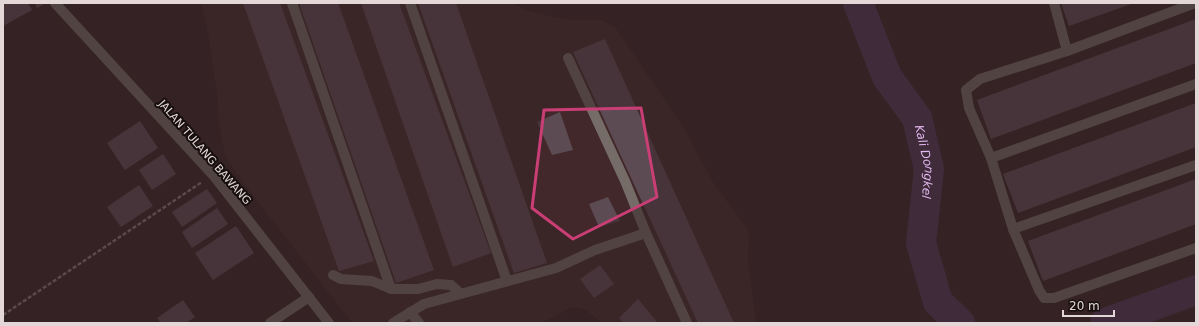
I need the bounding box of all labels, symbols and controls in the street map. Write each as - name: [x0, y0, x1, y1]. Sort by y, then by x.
- street label: JALAN TULANG BAWANG: [155, 97, 254, 207]
- water label: Kali Dongkel: [912, 123, 936, 200]
- scale bar: [1063, 292, 1114, 318]
- text: 20 m: [1069, 299, 1100, 313]

